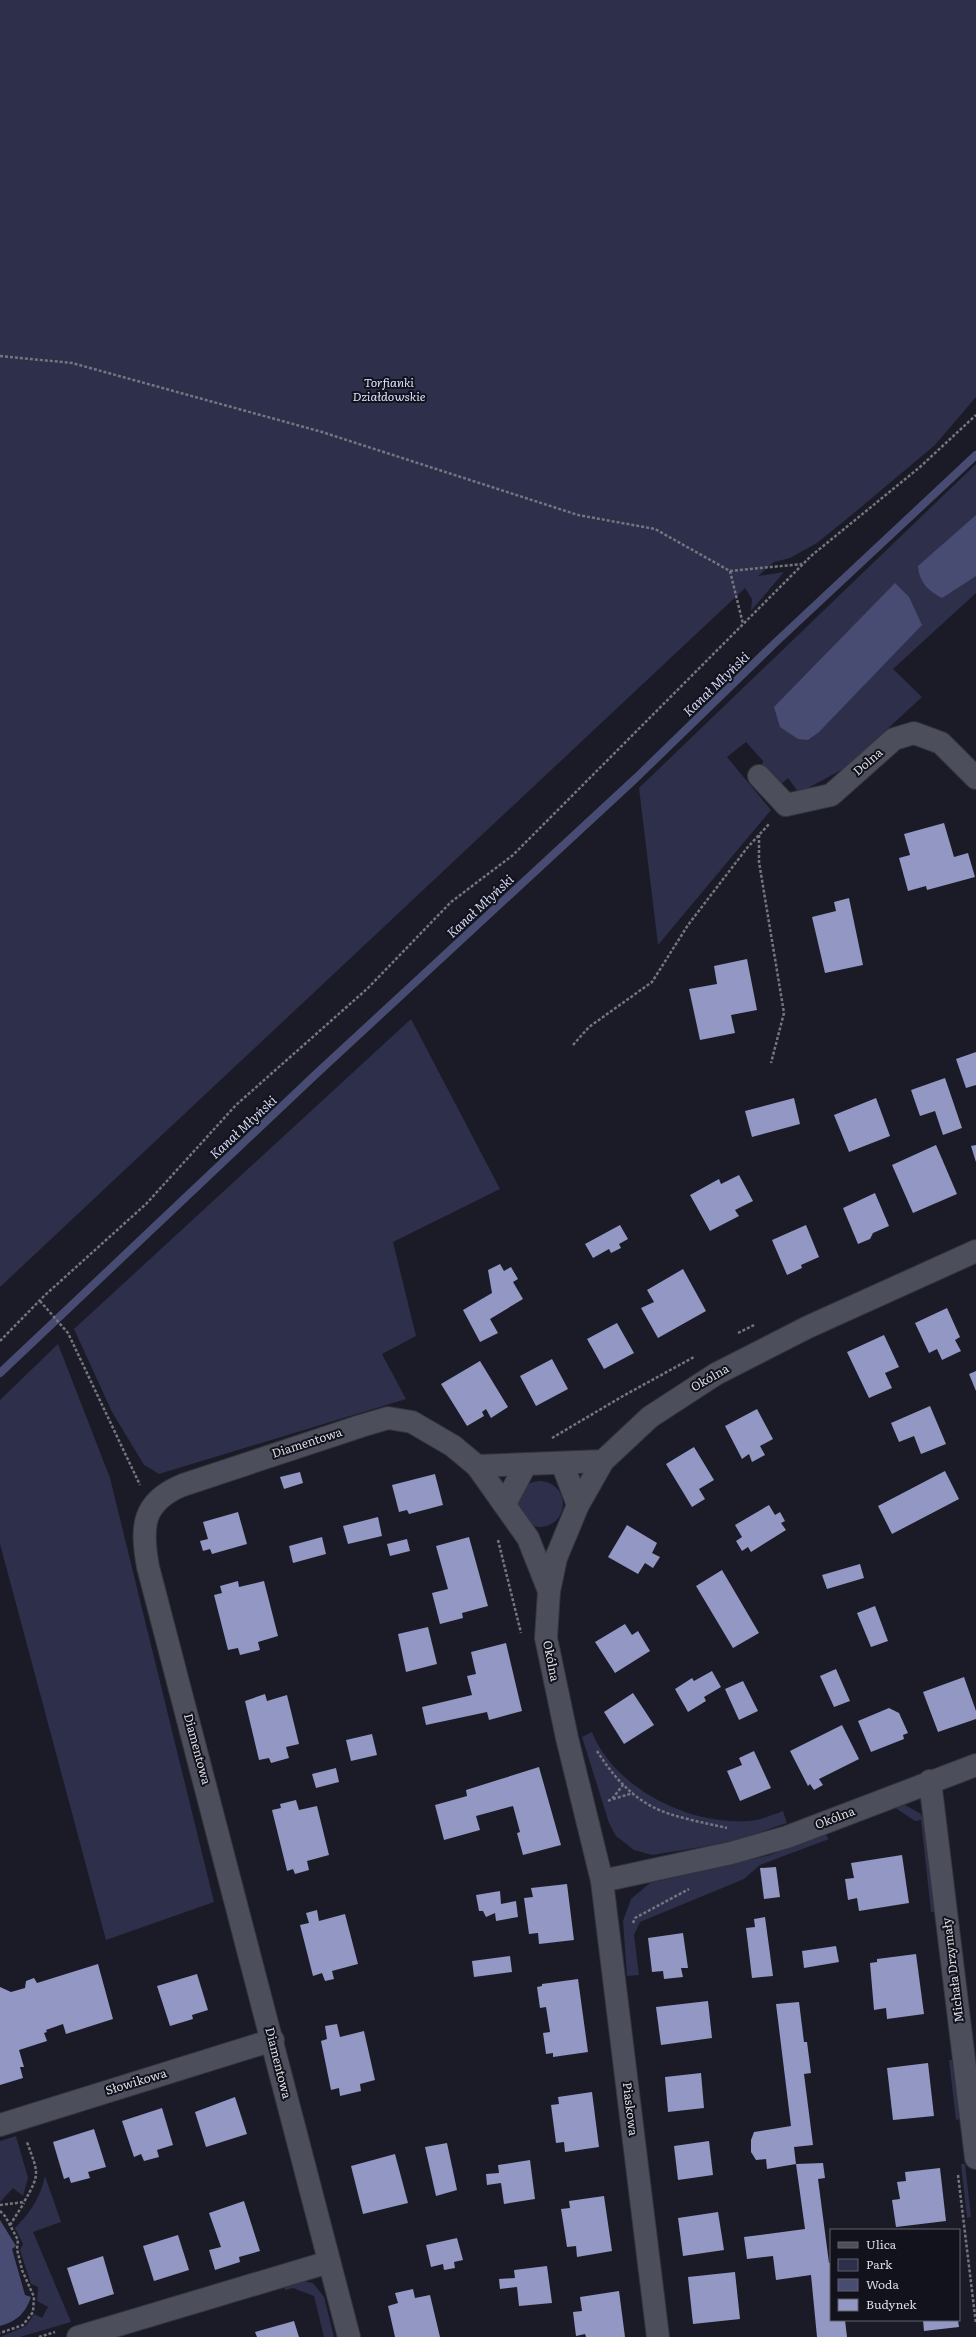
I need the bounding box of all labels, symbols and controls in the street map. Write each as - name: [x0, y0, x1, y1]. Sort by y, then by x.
- park label: Torfianki Działdowskie: [353, 373, 426, 405]
- water label: Kanał Młyński: [678, 647, 753, 720]
- street label: Dolna: [848, 743, 887, 779]
- water label: Kanał Młyński: [442, 869, 517, 942]
- water label: Kanał Młyński: [205, 1090, 280, 1163]
- street label: Okólna: [687, 1359, 732, 1395]
- street label: Diamentowa: [269, 1422, 345, 1462]
- street label: Okólna: [539, 1639, 565, 1683]
- street label: Diamentowa: [180, 1711, 216, 1787]
- street label: Okólna: [812, 1801, 858, 1833]
- street label: Michała Drzymały: [937, 1916, 967, 2024]
- street label: Diamentowa: [261, 2025, 297, 2101]
- street label: Słowikowa: [103, 2063, 169, 2099]
- street label: Piaskowa: [619, 2081, 643, 2137]
- legend: [830, 2229, 960, 2321]
- text: Ulica: [866, 2235, 897, 2253]
- text: Park: [866, 2255, 893, 2273]
- text: Woda: [866, 2275, 899, 2293]
- text: Budynek: [866, 2295, 917, 2313]

